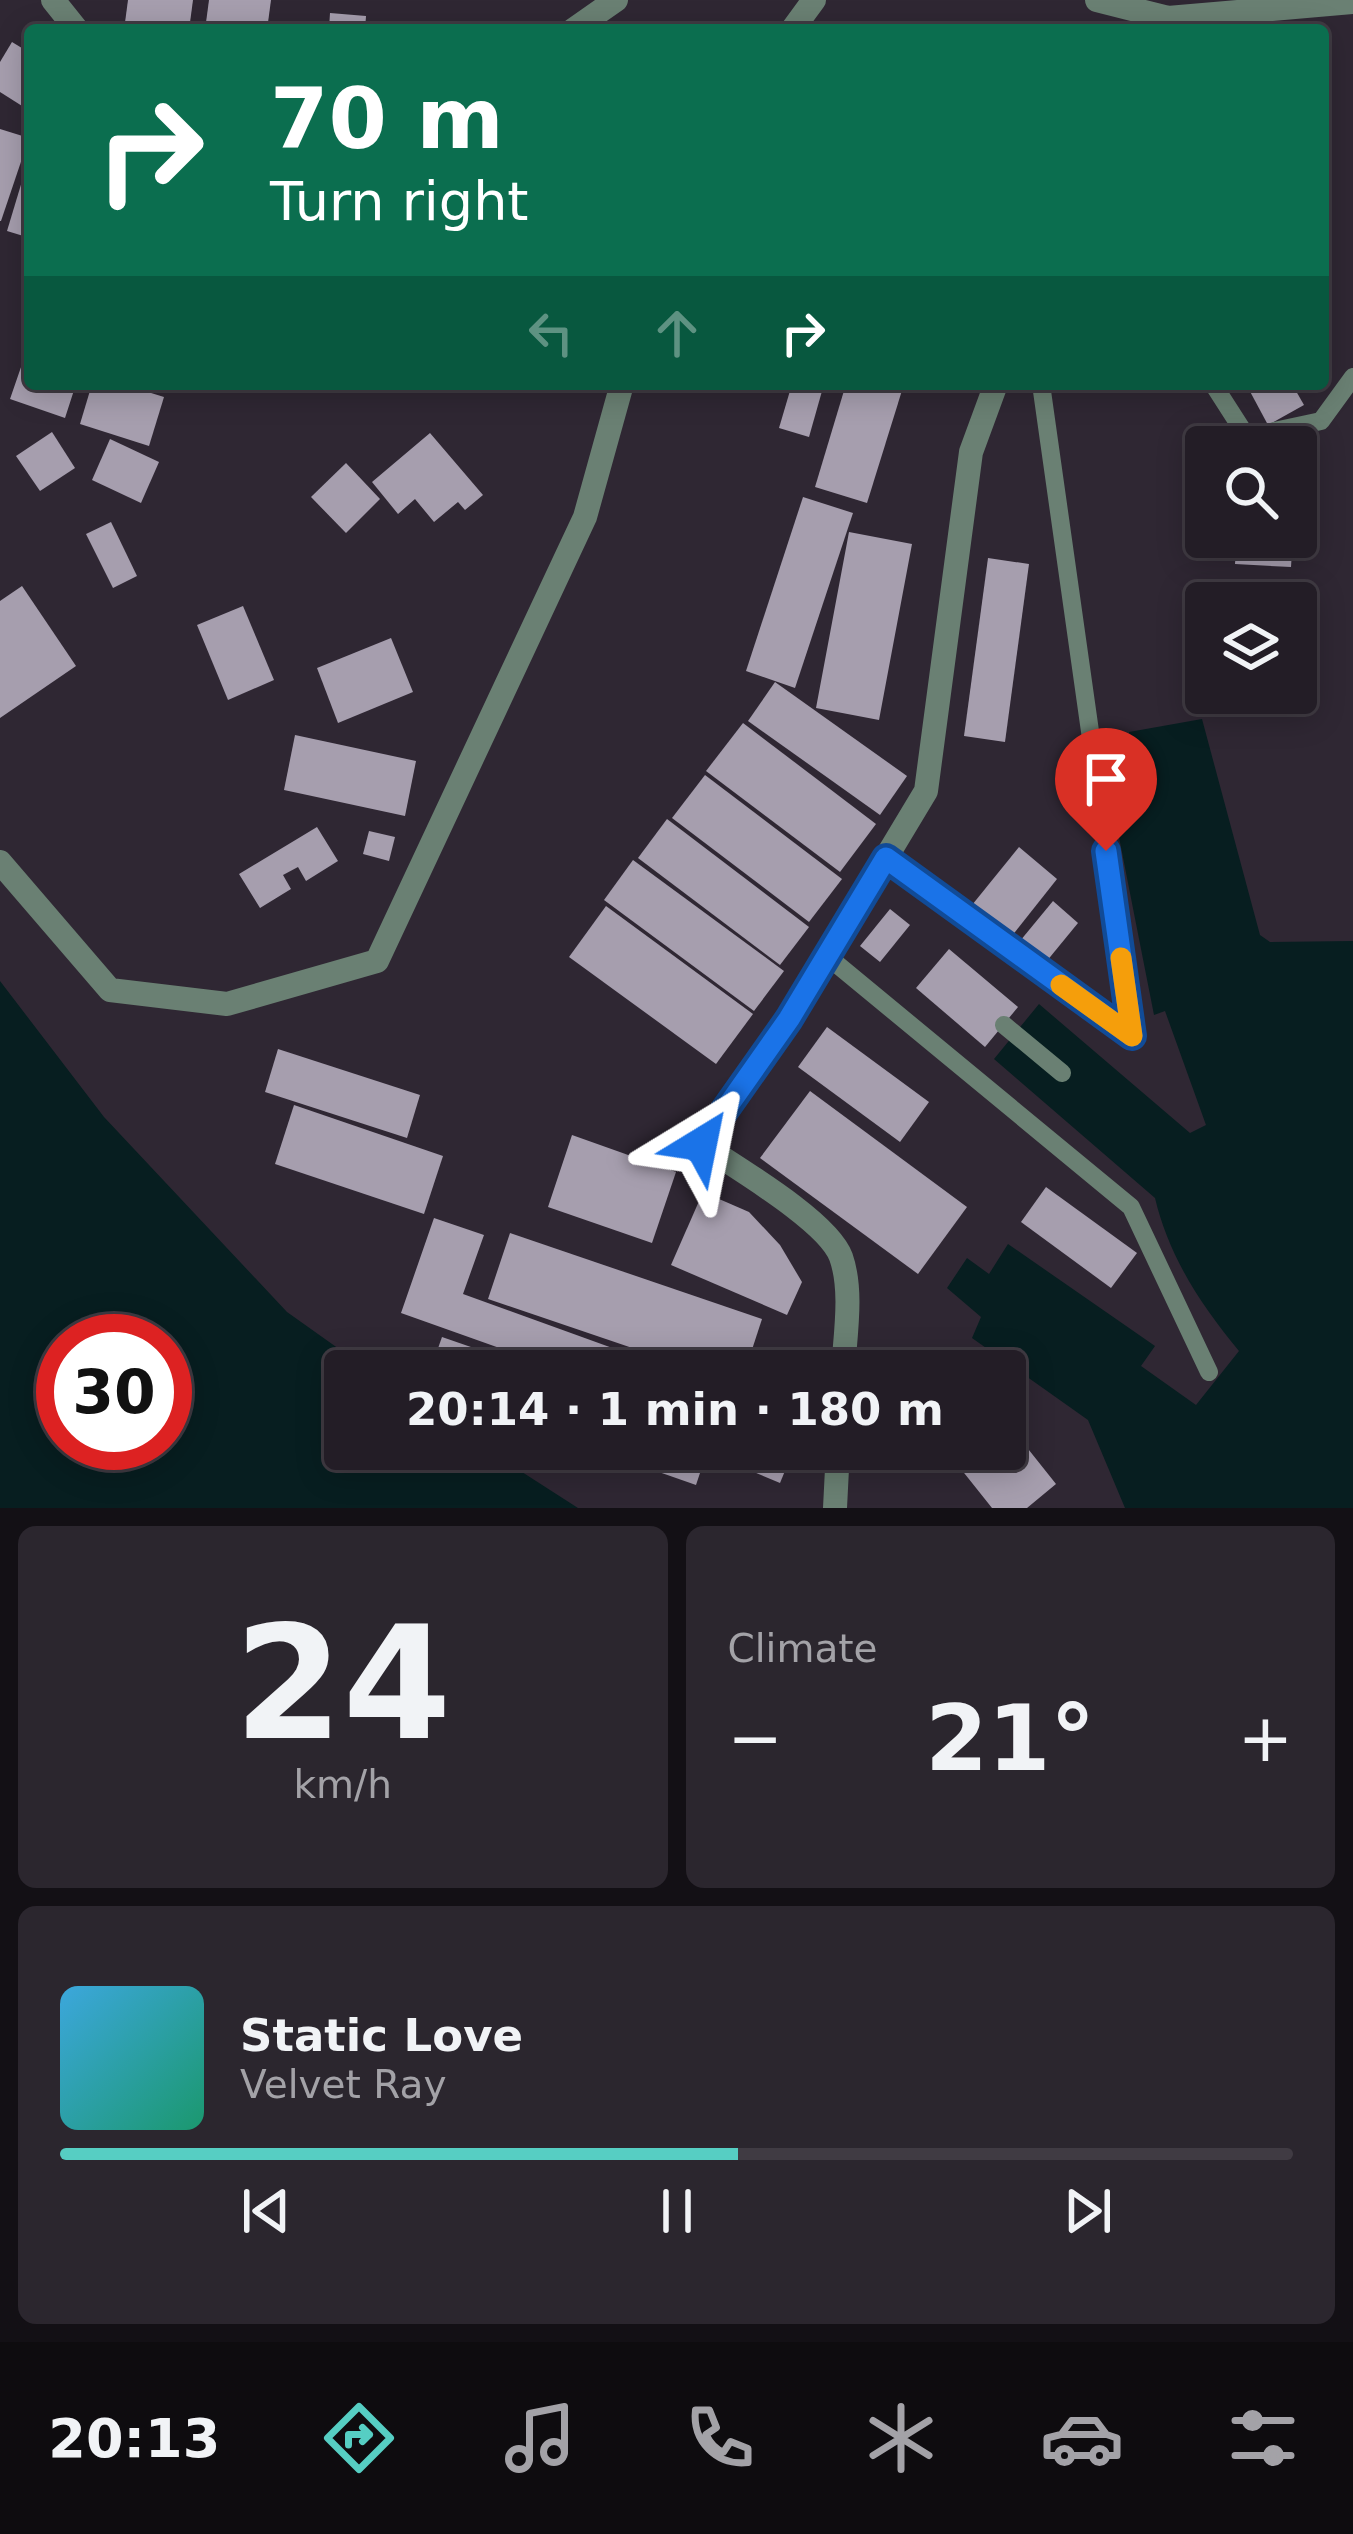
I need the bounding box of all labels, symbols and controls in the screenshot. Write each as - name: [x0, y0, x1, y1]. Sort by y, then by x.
- text: 70 m: [270, 70, 504, 168]
- icon: right: [72, 72, 228, 228]
- text: Turn right: [270, 170, 529, 233]
- icon: left: [518, 300, 584, 366]
- icon: ahead: [644, 300, 710, 366]
- icon: right: [770, 300, 836, 366]
- map controls: [1185, 426, 1317, 714]
- button: search: [1185, 426, 1317, 558]
- button: layers: [1185, 582, 1317, 714]
- pin: [1055, 728, 1157, 851]
- icon: arrive: [1073, 746, 1139, 812]
- position arrow: [638, 1081, 764, 1207]
- speed limit sign: 30: [36, 1314, 192, 1470]
- text: 20:14 · 1 min · 180 m: [406, 1383, 944, 1436]
- text: 24: [234, 1593, 451, 1775]
- text: Climate: [728, 1626, 878, 1671]
- text: 21°: [925, 1686, 1095, 1791]
- text: −: [728, 1700, 783, 1777]
- text: +: [1238, 1700, 1293, 1777]
- text: km/h: [294, 1762, 392, 1807]
- text: Static Love: [240, 2009, 523, 2062]
- text: Velvet Ray: [240, 2062, 446, 2107]
- icon: previous: [233, 2178, 299, 2244]
- icon: pause: [644, 2178, 710, 2244]
- icon: next: [1055, 2178, 1121, 2244]
- icon: directions: [317, 2396, 401, 2480]
- icon: music: [498, 2396, 582, 2480]
- icon: phone: [678, 2396, 762, 2480]
- icon: climate: [859, 2396, 943, 2480]
- icon: car: [1040, 2396, 1124, 2480]
- icon: filters: [1221, 2396, 1305, 2480]
- text: 20:13: [48, 2407, 220, 2470]

